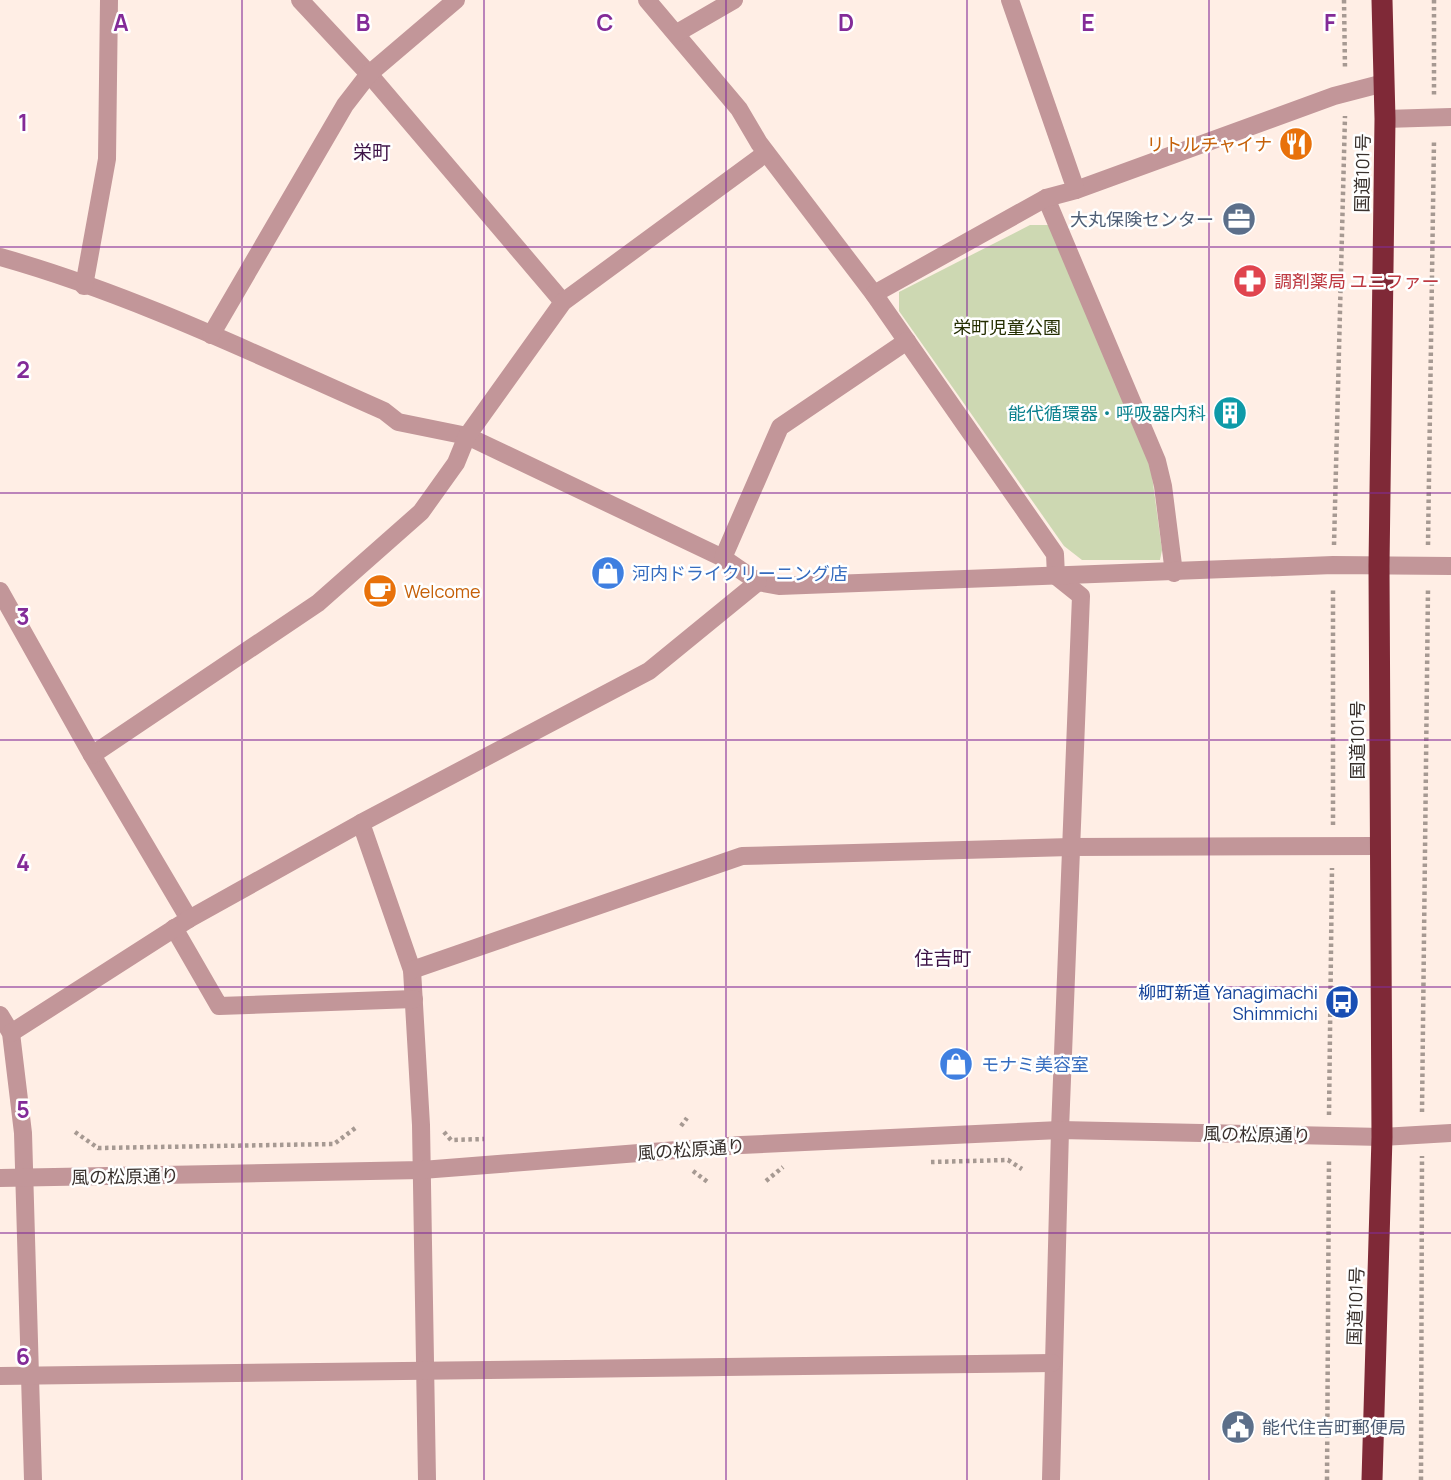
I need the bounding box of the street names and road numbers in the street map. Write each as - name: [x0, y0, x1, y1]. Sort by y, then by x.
- street label: 国道101号: [1349, 133, 1375, 213]
- street label: 国道101号: [1345, 700, 1369, 780]
- street label: 風の松原通り: [1203, 1121, 1311, 1147]
- street label: 風の松原通り: [636, 1133, 746, 1165]
- street label: 風の松原通り: [71, 1163, 179, 1189]
- street label: 国道101号: [1342, 1266, 1368, 1346]

